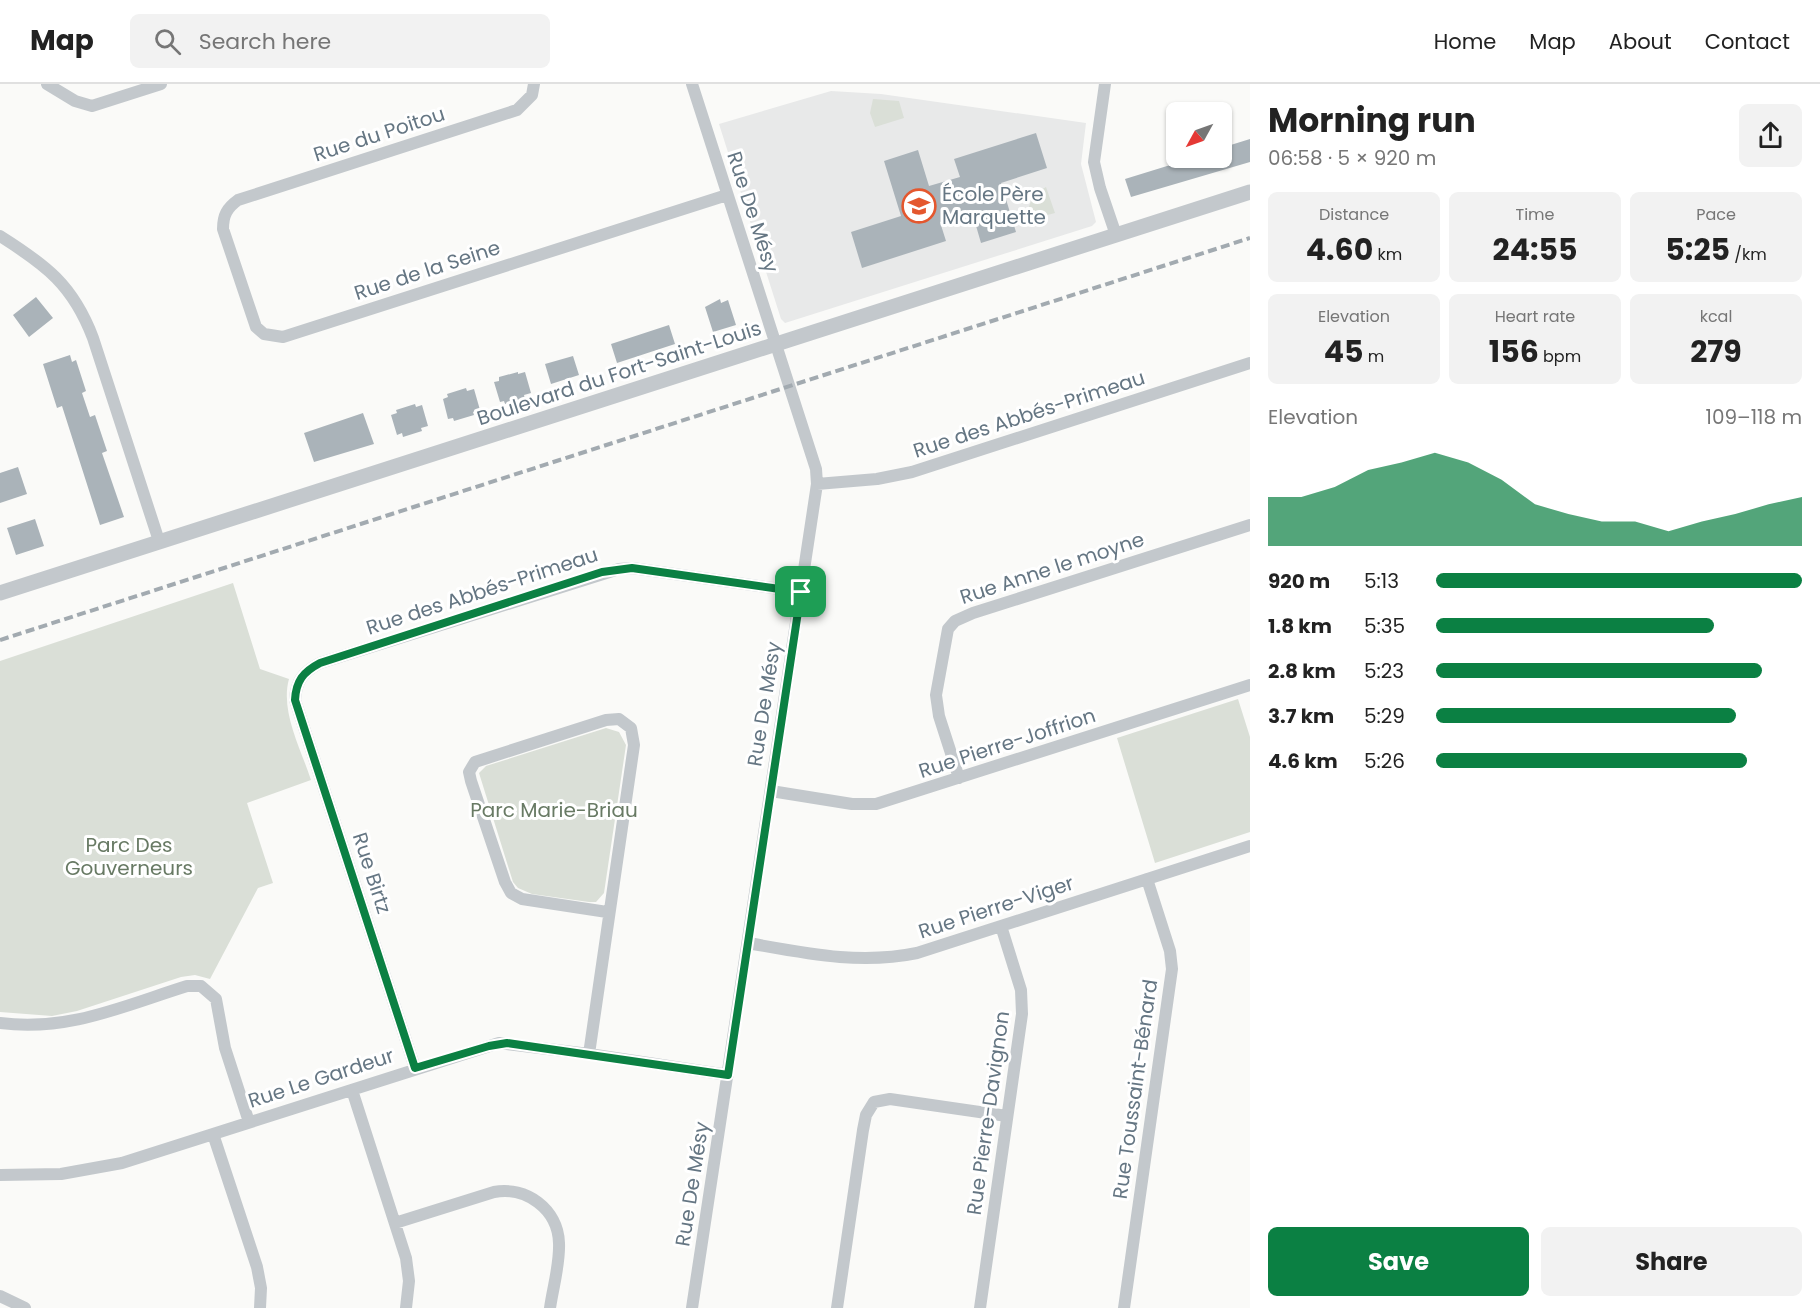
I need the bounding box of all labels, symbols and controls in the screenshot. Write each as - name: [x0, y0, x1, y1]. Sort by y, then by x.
- search box: [130, 14, 550, 68]
- text: Map: [30, 21, 94, 60]
- icon: search: [151, 25, 184, 58]
- text: Search here: [199, 26, 331, 57]
- text: Home: [1434, 27, 1496, 56]
- text: Map: [1529, 27, 1576, 56]
- text: About: [1609, 27, 1672, 56]
- text: Contact: [1705, 27, 1790, 56]
- text: Morning run: [1268, 97, 1476, 144]
- street label: Rue du Poitou: [310, 100, 448, 168]
- north arrow: [1166, 102, 1232, 168]
- map controls: [1166, 102, 1232, 168]
- button: share: [1739, 104, 1802, 167]
- text: 06:58 · 5 × 920 m: [1268, 144, 1436, 172]
- street label: Rue De Mésy: [720, 148, 786, 276]
- place label: École Père Marquette: [942, 180, 1046, 231]
- school or university icon: École Père Marquette: [901, 188, 937, 224]
- text: Distance: [1319, 203, 1389, 226]
- text: Time: [1516, 203, 1555, 226]
- text: Pace: [1696, 203, 1736, 226]
- text: 4.60: [1306, 228, 1373, 271]
- text: 24:55: [1493, 228, 1577, 271]
- text: 5:25: [1665, 228, 1730, 271]
- street label: Rue de la Seine: [350, 233, 504, 307]
- text: km: [1373, 243, 1402, 266]
- text: /km: [1730, 243, 1767, 266]
- text: Elevation: [1318, 305, 1390, 328]
- text: Heart rate: [1495, 305, 1575, 328]
- text: kcal: [1700, 305, 1732, 328]
- street label: Boulevard du Fort-Saint-Louis: [473, 314, 765, 432]
- text: 45: [1324, 330, 1364, 373]
- text: 156: [1489, 330, 1539, 373]
- text: 279: [1690, 330, 1742, 373]
- text: m: [1364, 345, 1384, 368]
- text: bpm: [1539, 345, 1581, 368]
- street label: Rue des Abbés-Primeau: [910, 363, 1148, 465]
- text: Elevation: [1268, 403, 1358, 431]
- text: 109–118 m: [1706, 403, 1802, 431]
- street label: Rue Anne le moyne: [956, 525, 1148, 611]
- street label: Rue des Abbés-Primeau: [363, 540, 601, 642]
- pin: [775, 566, 826, 617]
- text: 920 m: [1268, 567, 1330, 595]
- text: 5:13: [1364, 567, 1399, 595]
- icon: arrive: [784, 575, 817, 608]
- text: 1.8 km: [1268, 612, 1332, 640]
- text: 5:35: [1364, 612, 1405, 640]
- street label: Rue De Mésy: [740, 640, 788, 768]
- text: 2.8 km: [1268, 657, 1336, 685]
- text: 5:23: [1364, 657, 1404, 685]
- street label: Rue Pierre-Joffrion: [915, 701, 1099, 785]
- text: 3.7 km: [1268, 702, 1334, 730]
- text: 5:29: [1364, 702, 1405, 730]
- text: 4.6 km: [1268, 747, 1338, 775]
- text: 5:26: [1364, 747, 1405, 775]
- park label: Parc Marie-Briau: [470, 796, 638, 824]
- street label: Rue Birtz: [346, 829, 398, 917]
- park label: Parc Des Gouverneurs: [65, 831, 193, 882]
- street label: Rue Pierre-Viger: [915, 869, 1077, 945]
- street label: Rue Toussaint-Bénard: [1106, 977, 1164, 1201]
- street label: Rue Pierre-Davignon: [960, 1009, 1016, 1217]
- street label: Rue Le Gardeur: [244, 1041, 398, 1115]
- street label: Rue De Mésy: [668, 1120, 716, 1248]
- button: Save: [1268, 1227, 1529, 1296]
- button: Share: [1541, 1227, 1802, 1296]

